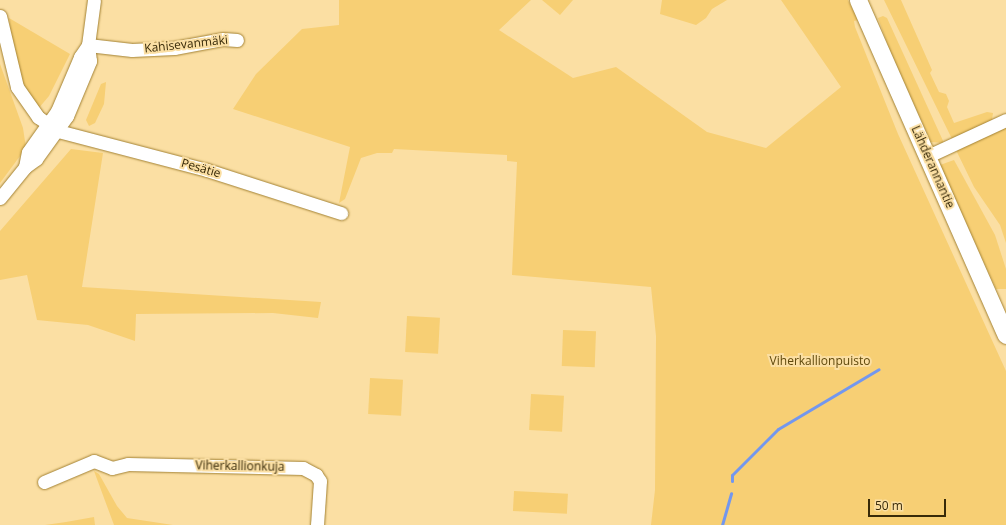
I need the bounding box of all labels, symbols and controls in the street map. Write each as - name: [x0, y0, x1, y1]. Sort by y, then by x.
- street label: Kahisevanmäki: [143, 32, 229, 56]
- street label: Lähderannantie: [908, 124, 958, 210]
- street label: Pesätie: [180, 156, 222, 180]
- park label: Viherkallionpuisto: [770, 354, 870, 368]
- street label: Viherkallionkuja: [195, 458, 285, 474]
- scale bar: [870, 491, 948, 517]
- text: 50 m: [875, 497, 903, 514]

